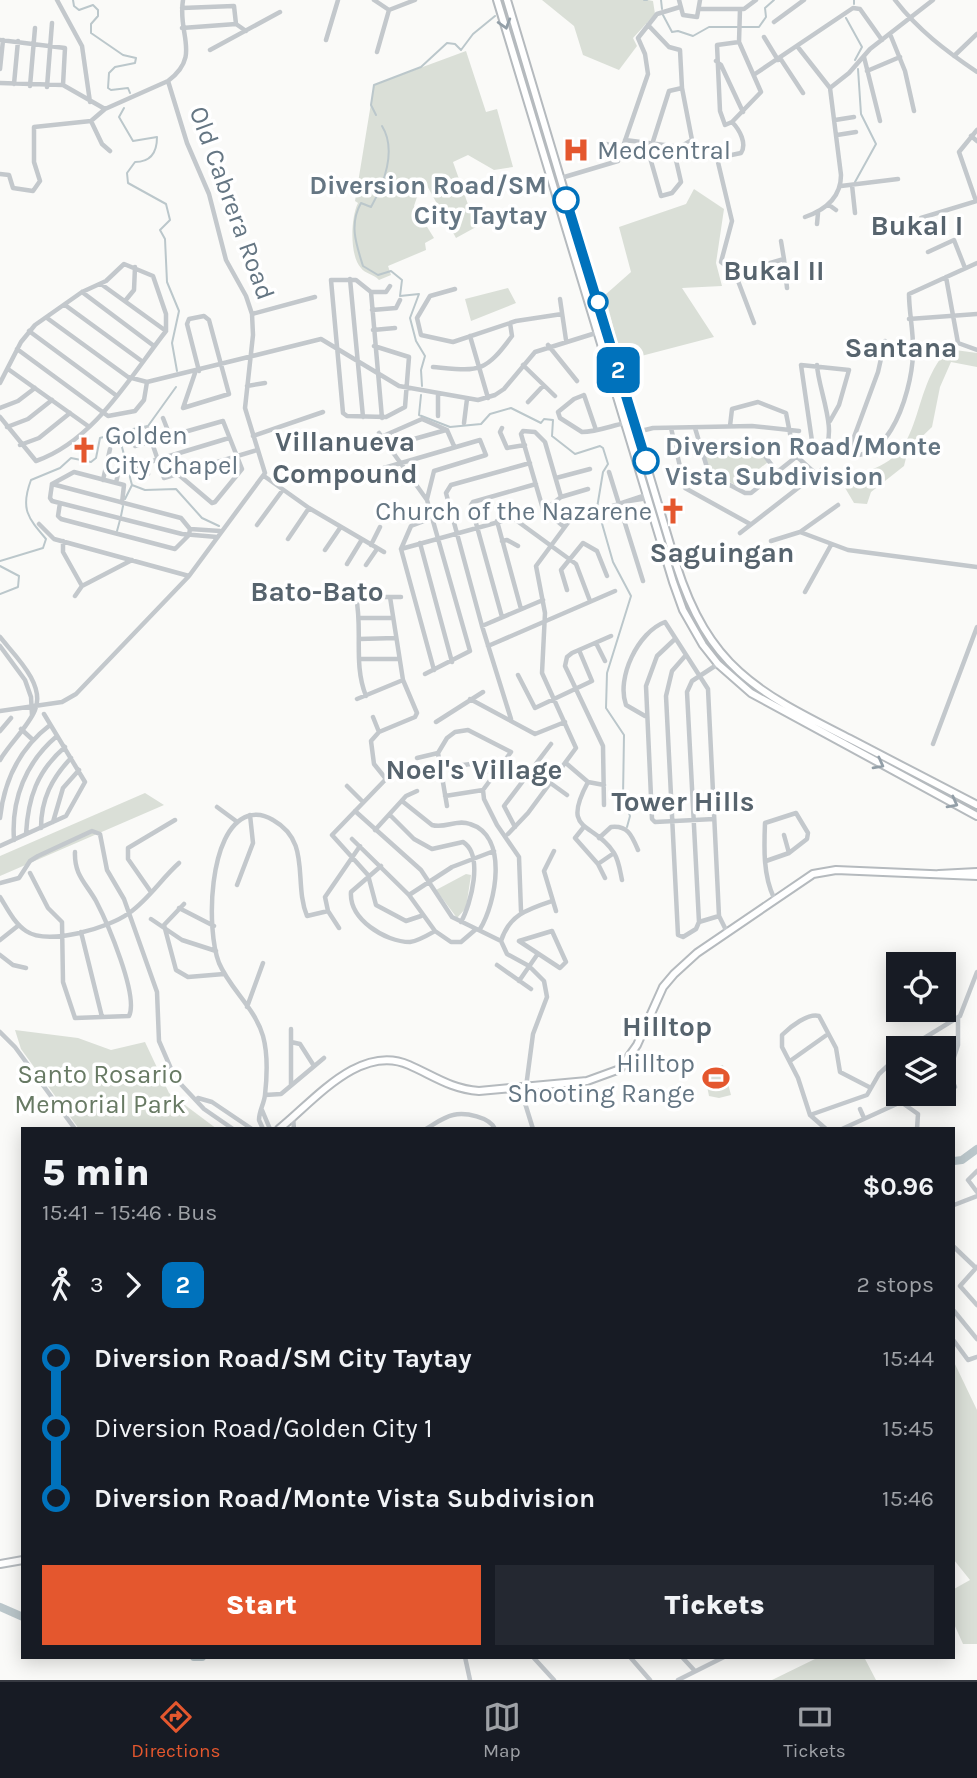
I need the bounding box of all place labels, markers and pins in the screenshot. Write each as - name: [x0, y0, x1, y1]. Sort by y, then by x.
- hospital icon: Medcentral: [561, 135, 591, 165]
- place label: Medcentral: [597, 135, 731, 166]
- place label: Diversion Road/SM City Taytay: [309, 170, 547, 231]
- marker: Diversion Road/SM City Taytay: [553, 187, 579, 213]
- unlabelled marker: [588, 292, 608, 312]
- place label: Golden City Chapel: [105, 420, 239, 481]
- place label: Diversion Road/Monte Vista Subdivision: [665, 431, 941, 492]
- church icon: Golden City Chapel: [69, 435, 99, 465]
- marker: Diversion Road/Monte Vista Subdivision: [633, 448, 659, 474]
- place label: Church of the Nazarene: [375, 496, 652, 527]
- church icon: Church of the Nazarene: [658, 496, 688, 526]
- place label: Hilltop Shooting Range: [507, 1048, 695, 1109]
- sports icon: Hilltop Shooting Range: [701, 1063, 731, 1093]

